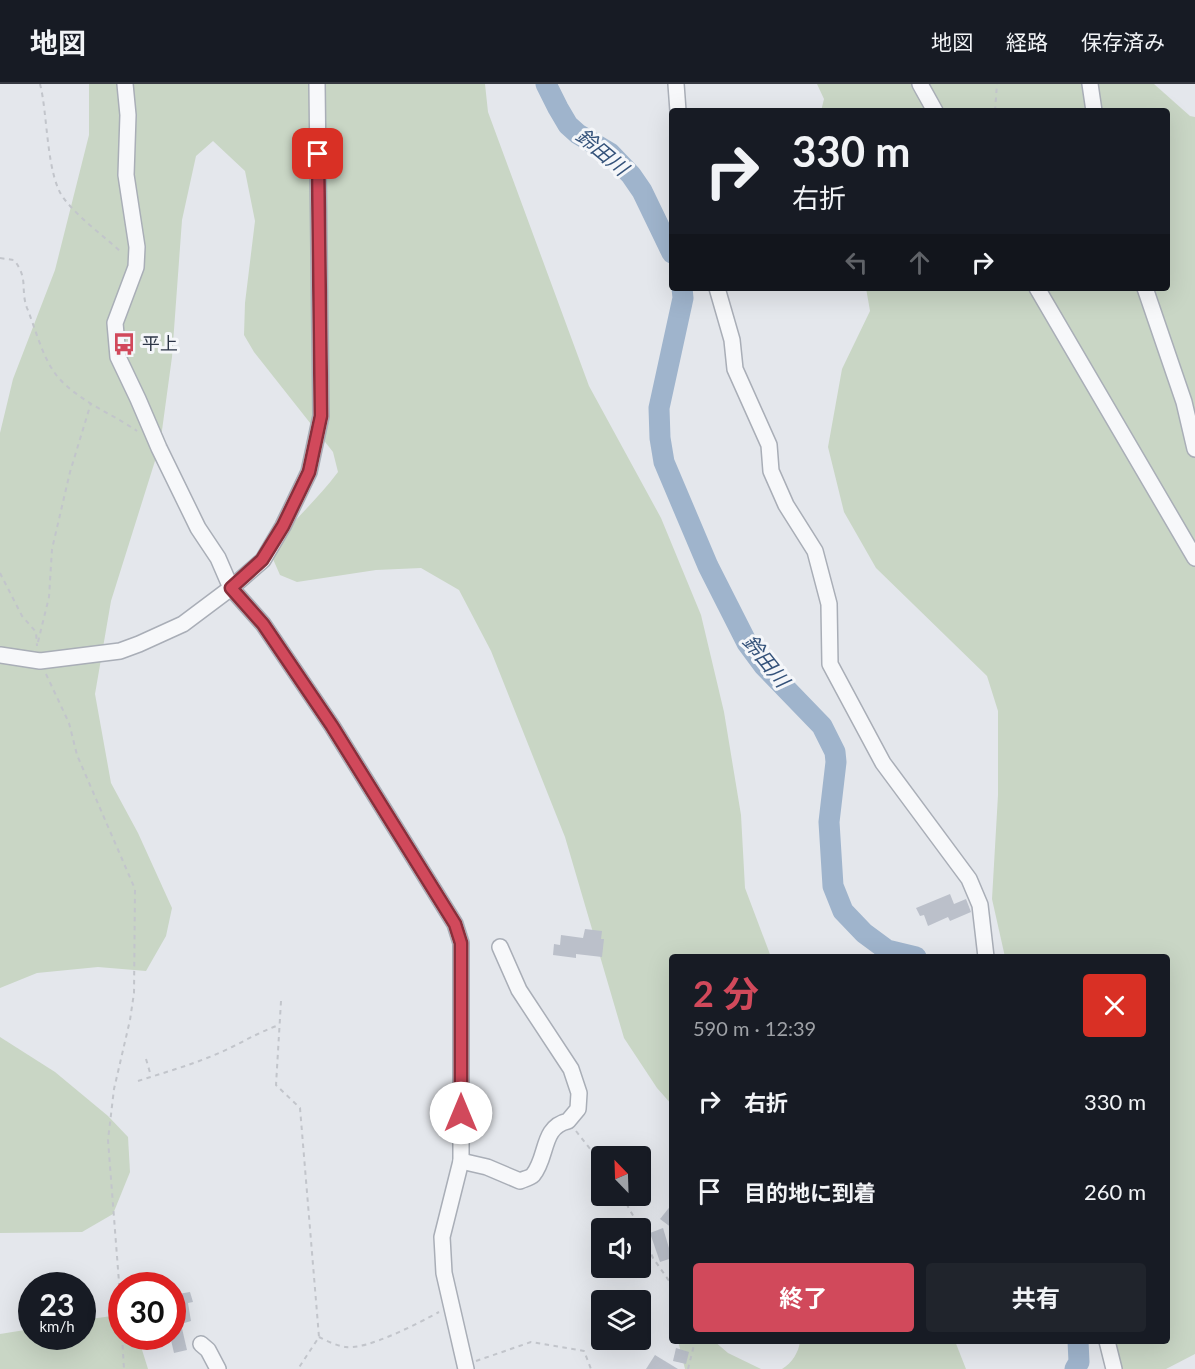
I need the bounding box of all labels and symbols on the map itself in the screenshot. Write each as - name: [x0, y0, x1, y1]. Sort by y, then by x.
- water label: 鈴田川: [572, 123, 635, 181]
- pin: [292, 128, 343, 179]
- bus stop icon: 平上: [111, 331, 137, 357]
- place label: 平上: [142, 332, 178, 354]
- water label: 鈴田川: [739, 630, 796, 693]
- position arrow: [429, 1081, 493, 1145]
- north arrow: [591, 1146, 651, 1206]
- speed limit sign: 30: [108, 1272, 186, 1350]

